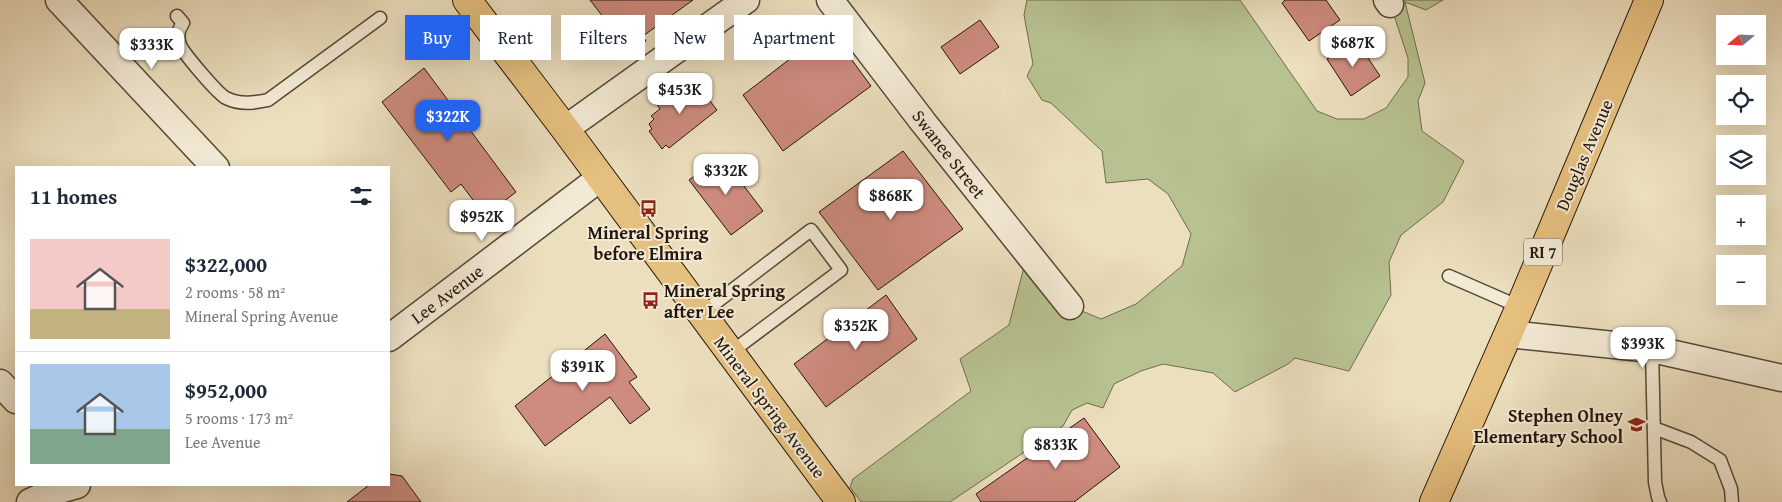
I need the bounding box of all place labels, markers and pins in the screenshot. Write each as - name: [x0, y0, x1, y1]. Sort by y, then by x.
- pin: $687K: [1318, 26, 1388, 68]
- pin: $333K: [117, 28, 187, 70]
- pin: $453K: [645, 72, 715, 115]
- pin: $322K: [413, 100, 483, 142]
- pin: $332K: [691, 154, 761, 196]
- pin: $868K: [856, 178, 926, 221]
- bus stop icon: Mineral Spring before Elmira: [638, 199, 658, 219]
- pin: $952K: [447, 200, 517, 242]
- place label: Mineral Spring before Elmira: [587, 219, 709, 267]
- place label: Mineral Spring after Lee: [664, 277, 786, 325]
- bus stop icon: Mineral Spring after Lee: [640, 290, 660, 310]
- pin: $352K: [821, 308, 891, 351]
- pin: $393K: [1608, 326, 1678, 369]
- pin: $391K: [548, 350, 618, 392]
- place label: Stephen Olney Elementary School: [1474, 402, 1624, 450]
- school or university icon: Stephen Olney Elementary School: [1627, 415, 1647, 435]
- pin: $833K: [1021, 428, 1091, 470]

